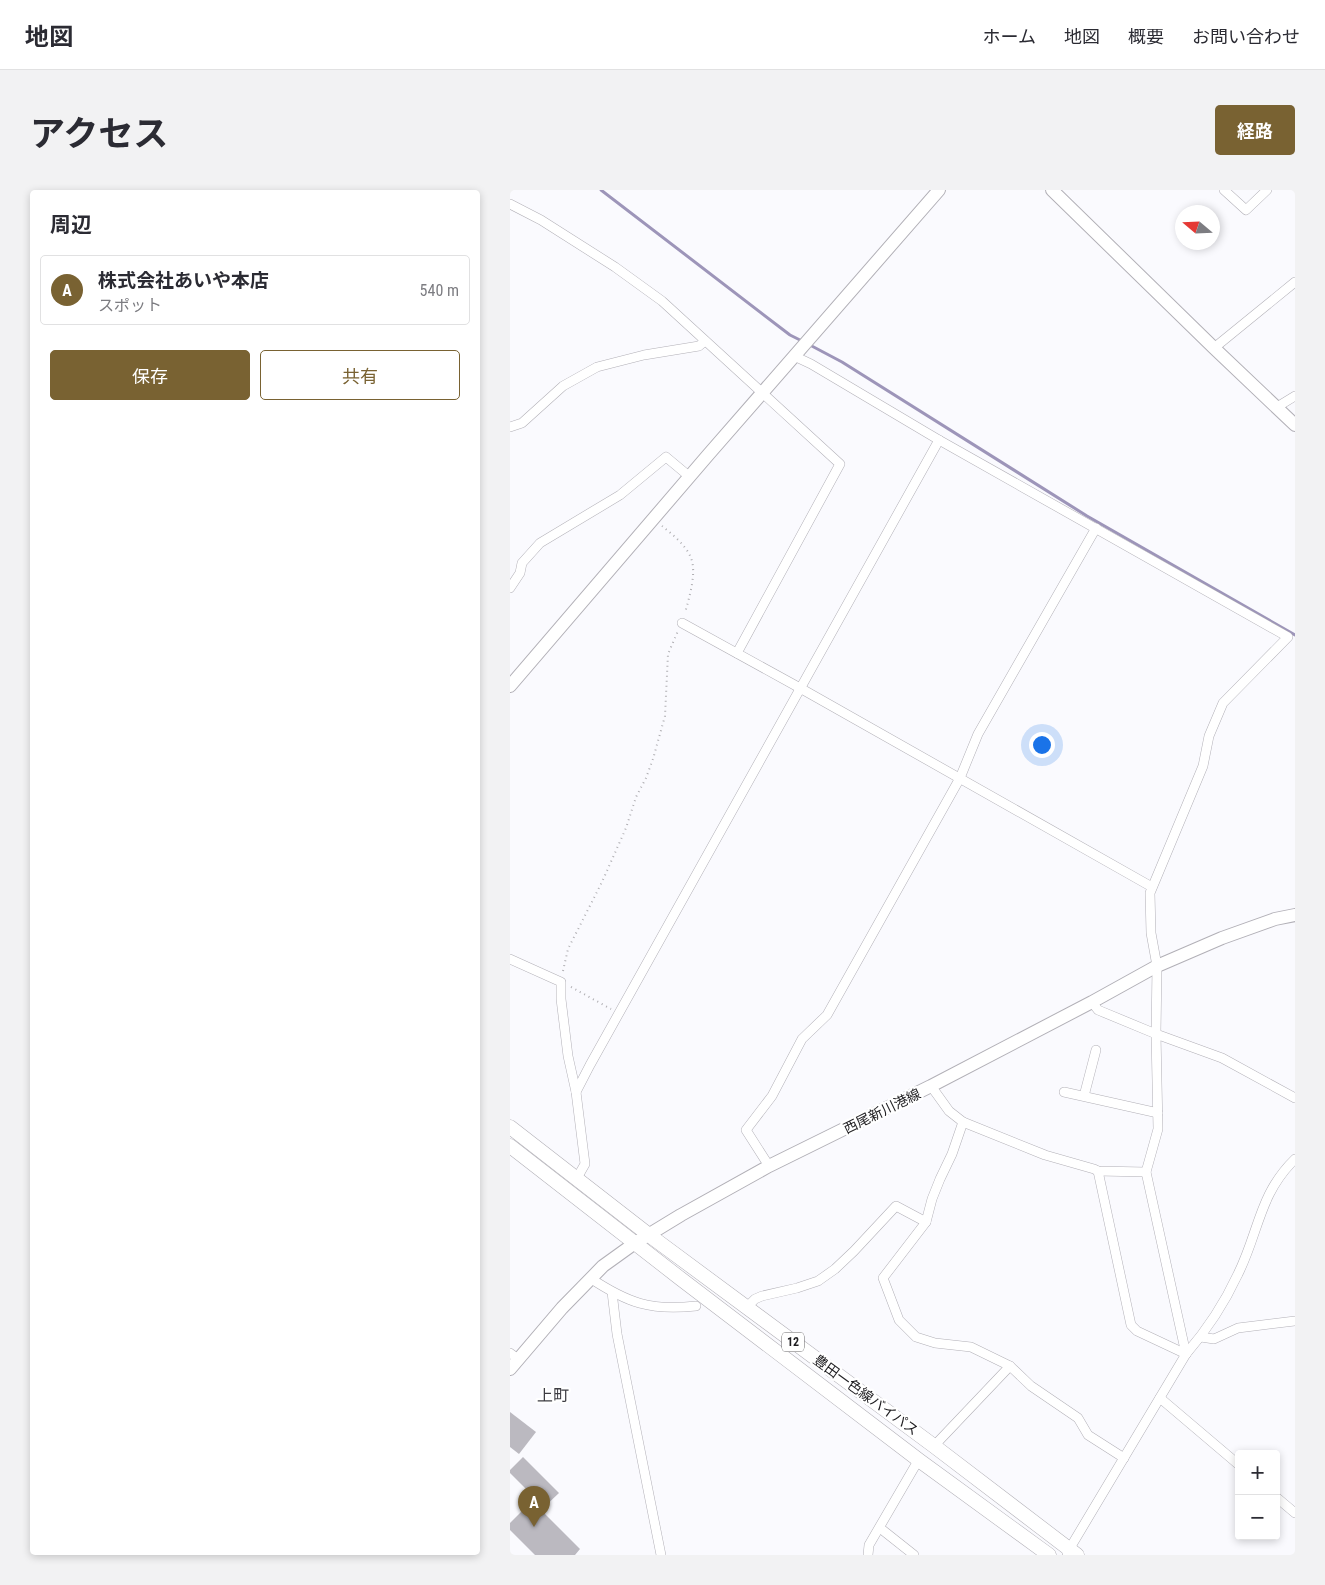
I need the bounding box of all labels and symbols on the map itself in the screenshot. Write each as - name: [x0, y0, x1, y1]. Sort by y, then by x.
- north arrow: [1175, 205, 1220, 250]
- your location: [1029, 732, 1055, 758]
- street label: 西尾新川港線: [841, 1085, 923, 1137]
- road number: 12: [782, 1332, 804, 1352]
- street label: 豊田一色線バイパス: [810, 1352, 922, 1438]
- district label: 上町: [537, 1386, 569, 1405]
- pin: A: [518, 1486, 550, 1527]

